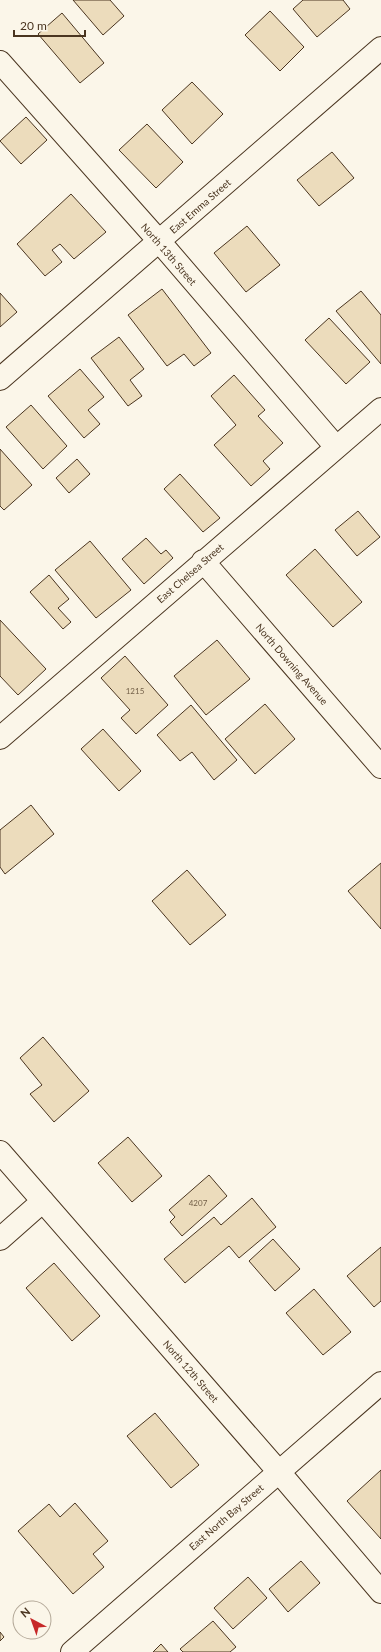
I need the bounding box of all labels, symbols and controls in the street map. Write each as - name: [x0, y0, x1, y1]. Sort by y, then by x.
- scale bar: [14, 12, 85, 38]
- text: 20 m: [20, 18, 47, 33]
- street label: East Emma Street: [167, 176, 233, 236]
- street label: North 13th Street: [139, 221, 199, 288]
- street label: East Chelsea Street: [154, 540, 226, 605]
- street label: North Downing Avenue: [253, 621, 331, 707]
- house number: 1215: [126, 686, 145, 696]
- house number: 4207: [189, 1198, 208, 1208]
- street label: North 12th Street: [161, 1338, 221, 1405]
- street label: East North Bay Street: [186, 1481, 266, 1553]
- north arrow: [12, 1600, 52, 1640]
- text: N: [18, 1604, 33, 1620]

